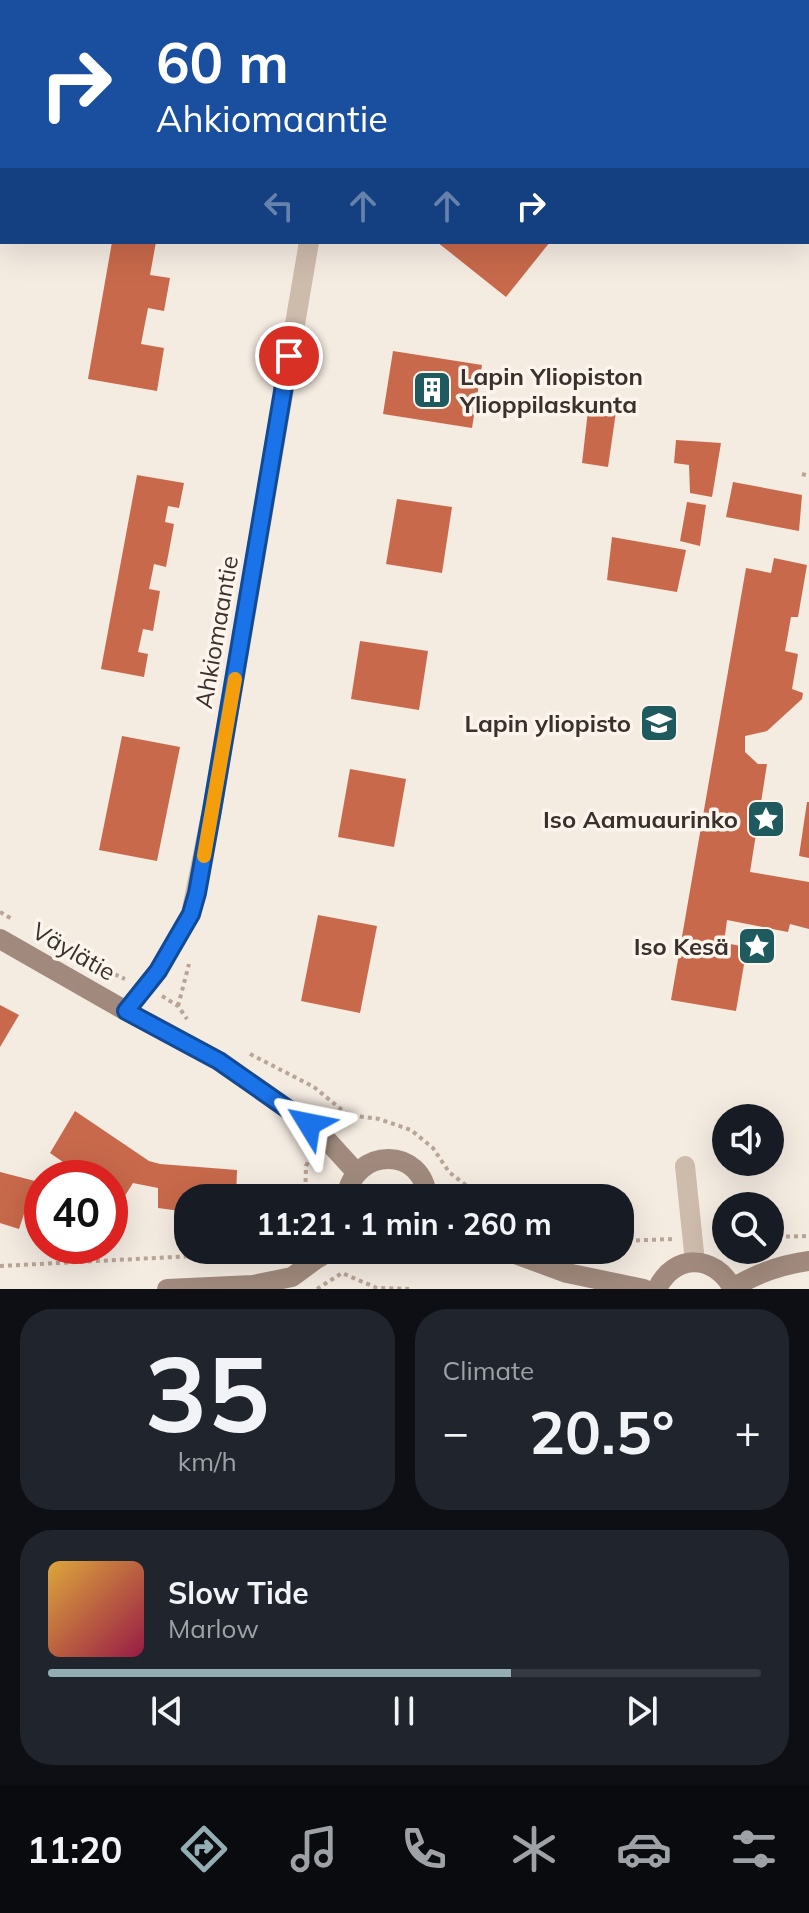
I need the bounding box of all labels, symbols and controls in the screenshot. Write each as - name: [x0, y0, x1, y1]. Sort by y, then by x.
- text: 60 m: [156, 27, 289, 97]
- icon: right: [24, 32, 128, 136]
- text: Ahkiomaantie: [156, 96, 388, 141]
- icon: left: [257, 184, 301, 228]
- icon: ahead: [341, 184, 385, 228]
- icon: ahead: [425, 184, 469, 228]
- icon: right: [509, 184, 553, 228]
- pin: [255, 322, 323, 390]
- icon: arrive: [267, 334, 311, 378]
- place label: Lapin Yliopiston Ylioppilaskunta: [459, 361, 643, 419]
- building icon: Lapin Yliopiston Ylioppilaskunta: [411, 369, 453, 411]
- street label: Ahkiomaantie: [188, 553, 244, 711]
- school or university icon: Lapin yliopisto: [638, 702, 680, 744]
- place label: Lapin yliopisto: [464, 708, 631, 738]
- place icon: Iso Aamuaurinko: [745, 798, 787, 840]
- place label: Iso Aamuaurinko: [543, 804, 738, 834]
- street label: Väylätie: [27, 915, 121, 987]
- place icon: Iso Kesä: [736, 925, 778, 967]
- place label: Iso Kesä: [634, 931, 729, 961]
- position arrow: [267, 1082, 351, 1166]
- map controls: [712, 1104, 784, 1264]
- button: sound: [712, 1104, 784, 1176]
- speed limit sign: 40: [24, 1160, 128, 1264]
- button: search: [712, 1192, 784, 1264]
- text: 11:21 · 1 min · 260 m: [256, 1205, 552, 1243]
- text: 35: [145, 1327, 270, 1458]
- text: Climate: [443, 1354, 534, 1387]
- text: 20.5°: [529, 1394, 675, 1469]
- text: −: [443, 1404, 469, 1459]
- text: +: [735, 1404, 761, 1459]
- text: km/h: [178, 1445, 237, 1478]
- text: Slow Tide: [168, 1574, 309, 1612]
- text: Marlow: [168, 1612, 259, 1645]
- icon: previous: [145, 1689, 189, 1733]
- icon: pause: [382, 1689, 426, 1733]
- icon: next: [620, 1689, 664, 1733]
- icon: directions: [176, 1821, 232, 1877]
- icon: music: [286, 1821, 342, 1877]
- icon: phone: [396, 1821, 452, 1877]
- icon: climate: [506, 1821, 562, 1877]
- icon: car: [616, 1821, 672, 1877]
- icon: filters: [726, 1821, 782, 1877]
- text: 11:20: [27, 1827, 122, 1872]

